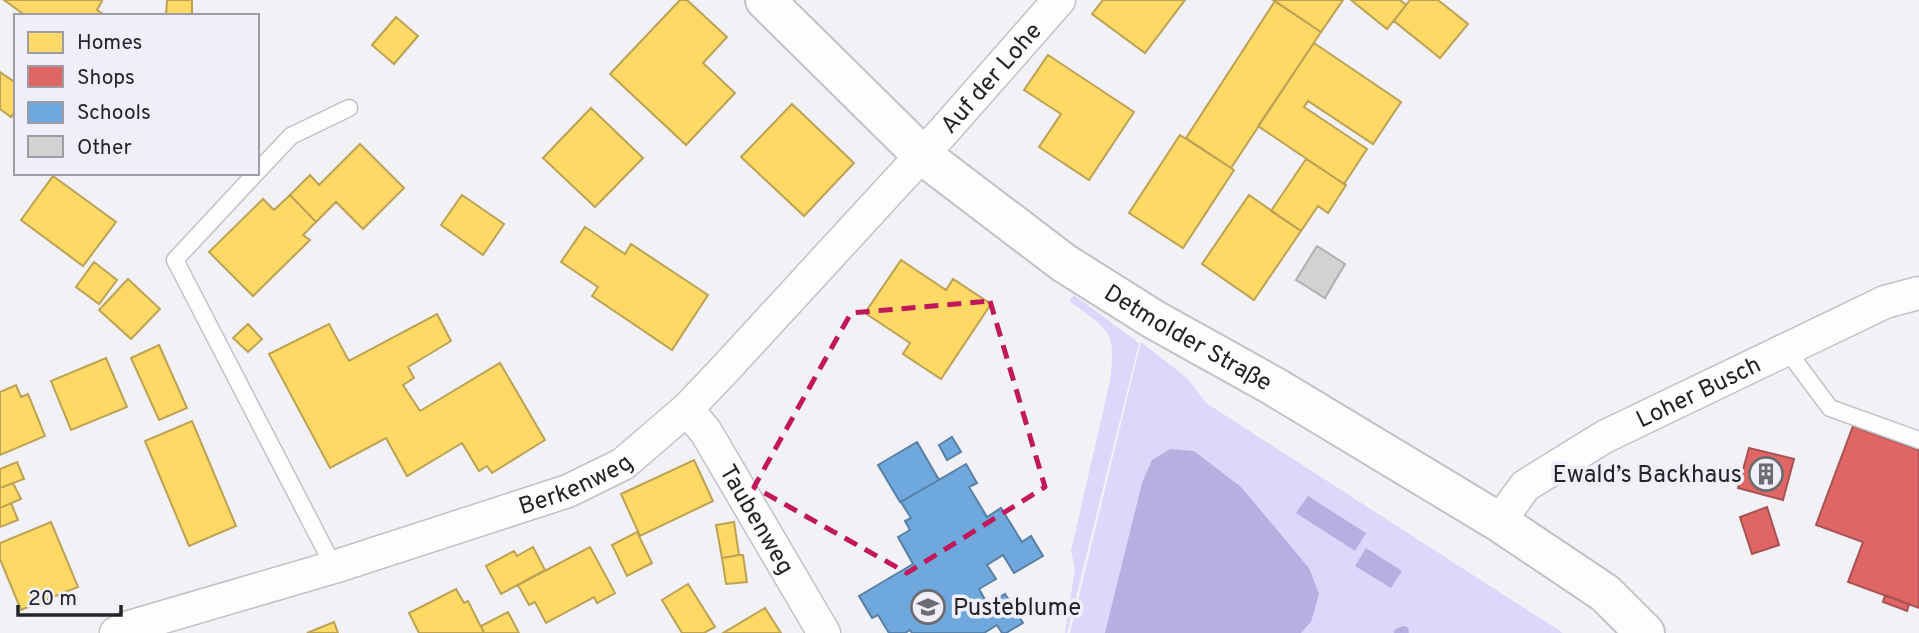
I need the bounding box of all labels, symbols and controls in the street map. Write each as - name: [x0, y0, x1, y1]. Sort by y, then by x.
- legend: [14, 14, 259, 175]
- street label: Auf der Lohe: [935, 17, 1049, 141]
- text: Homes: [77, 30, 142, 57]
- text: Shops: [77, 65, 135, 92]
- text: Schools: [77, 100, 151, 127]
- text: Other: [77, 135, 132, 162]
- street label: Detmolder Straße: [1098, 279, 1277, 399]
- street label: Loher Busch: [1632, 351, 1766, 436]
- street label: Berkenweg: [515, 449, 640, 523]
- building icon: Ewald’s Backhaus: [1747, 455, 1785, 493]
- street label: Taubenweg: [712, 460, 799, 581]
- place label: Ewald’s Backhaus: [1553, 461, 1742, 491]
- scale bar: [18, 574, 121, 618]
- text: 20 m: [28, 586, 77, 613]
- school or university icon: Pusteblume: [909, 588, 947, 626]
- place label: Pusteblume: [953, 594, 1081, 624]

